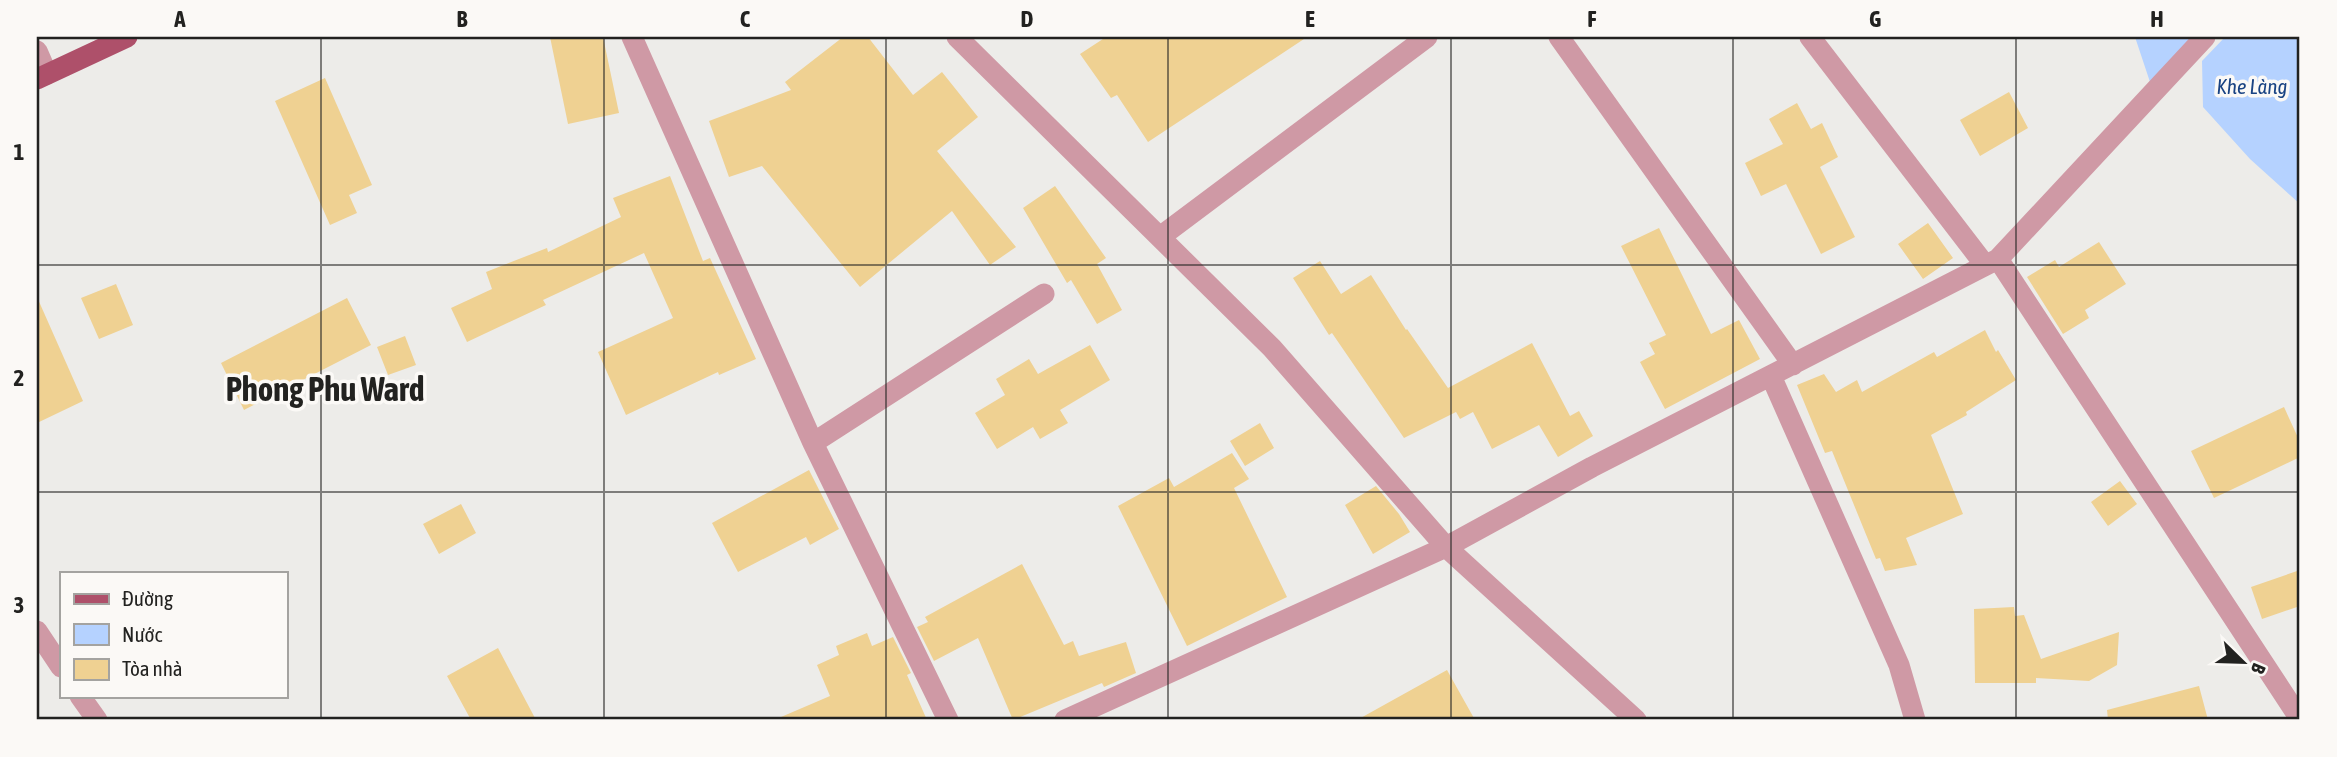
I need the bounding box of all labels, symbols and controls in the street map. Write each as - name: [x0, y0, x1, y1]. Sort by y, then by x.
- text: A: [173, 6, 186, 32]
- text: B: [457, 6, 468, 32]
- text: C: [740, 6, 751, 32]
- text: D: [1021, 6, 1034, 32]
- text: E: [1305, 6, 1315, 32]
- text: F: [1587, 6, 1597, 32]
- text: G: [1869, 6, 1881, 32]
- text: H: [2150, 6, 2164, 32]
- water label: Khe Làng: [2217, 74, 2287, 98]
- text: 1: [14, 139, 25, 165]
- text: 2: [14, 365, 24, 391]
- district label: Phong Phu Ward: [226, 370, 424, 408]
- legend: [60, 572, 287, 698]
- text: Đường: [122, 586, 173, 610]
- text: 3: [14, 592, 24, 618]
- text: Nước: [122, 622, 162, 646]
- north arrow: [2208, 628, 2278, 698]
- text: Tòa nhà: [122, 656, 183, 680]
- text: B: [2247, 660, 2271, 677]

